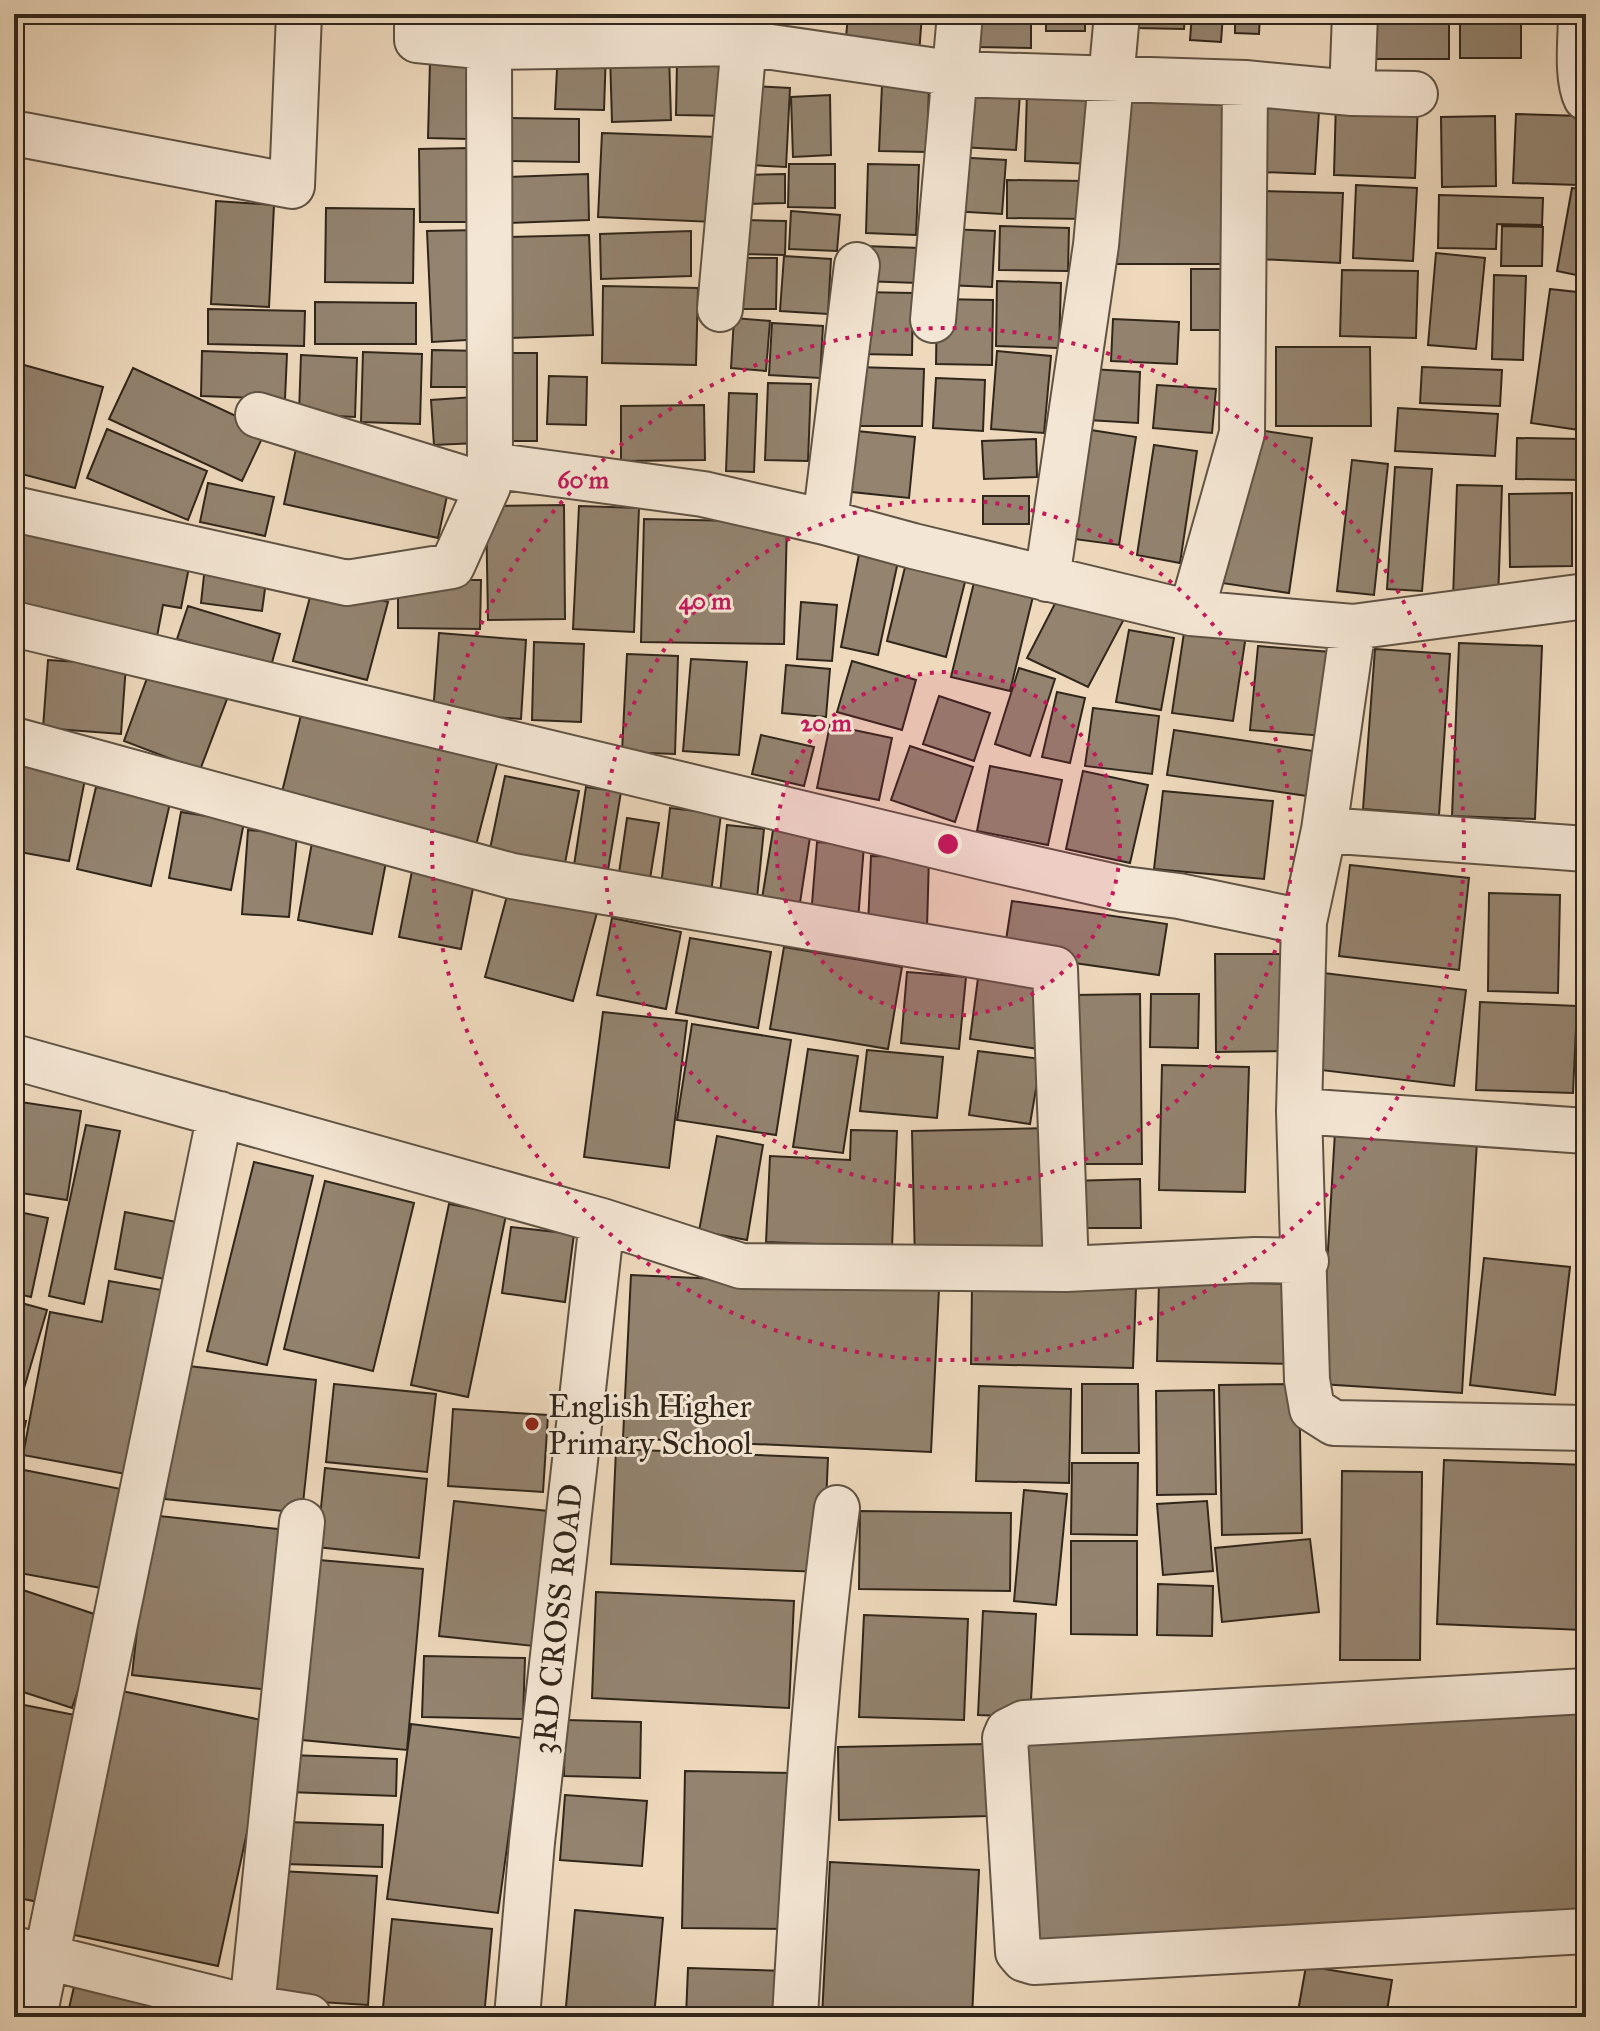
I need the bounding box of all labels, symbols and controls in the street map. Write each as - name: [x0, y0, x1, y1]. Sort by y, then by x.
- text: 60 m: [557, 465, 610, 495]
- text: 40 m: [679, 586, 732, 616]
- text: 20 m: [800, 708, 852, 738]
- centre of rings: [934, 830, 962, 858]
- place label: English Higher Primary School: [548, 1387, 752, 1463]
- marker: English Higher Primary School: [523, 1415, 541, 1433]
- street label: 3RD CROSS ROAD: [524, 1482, 591, 1756]

